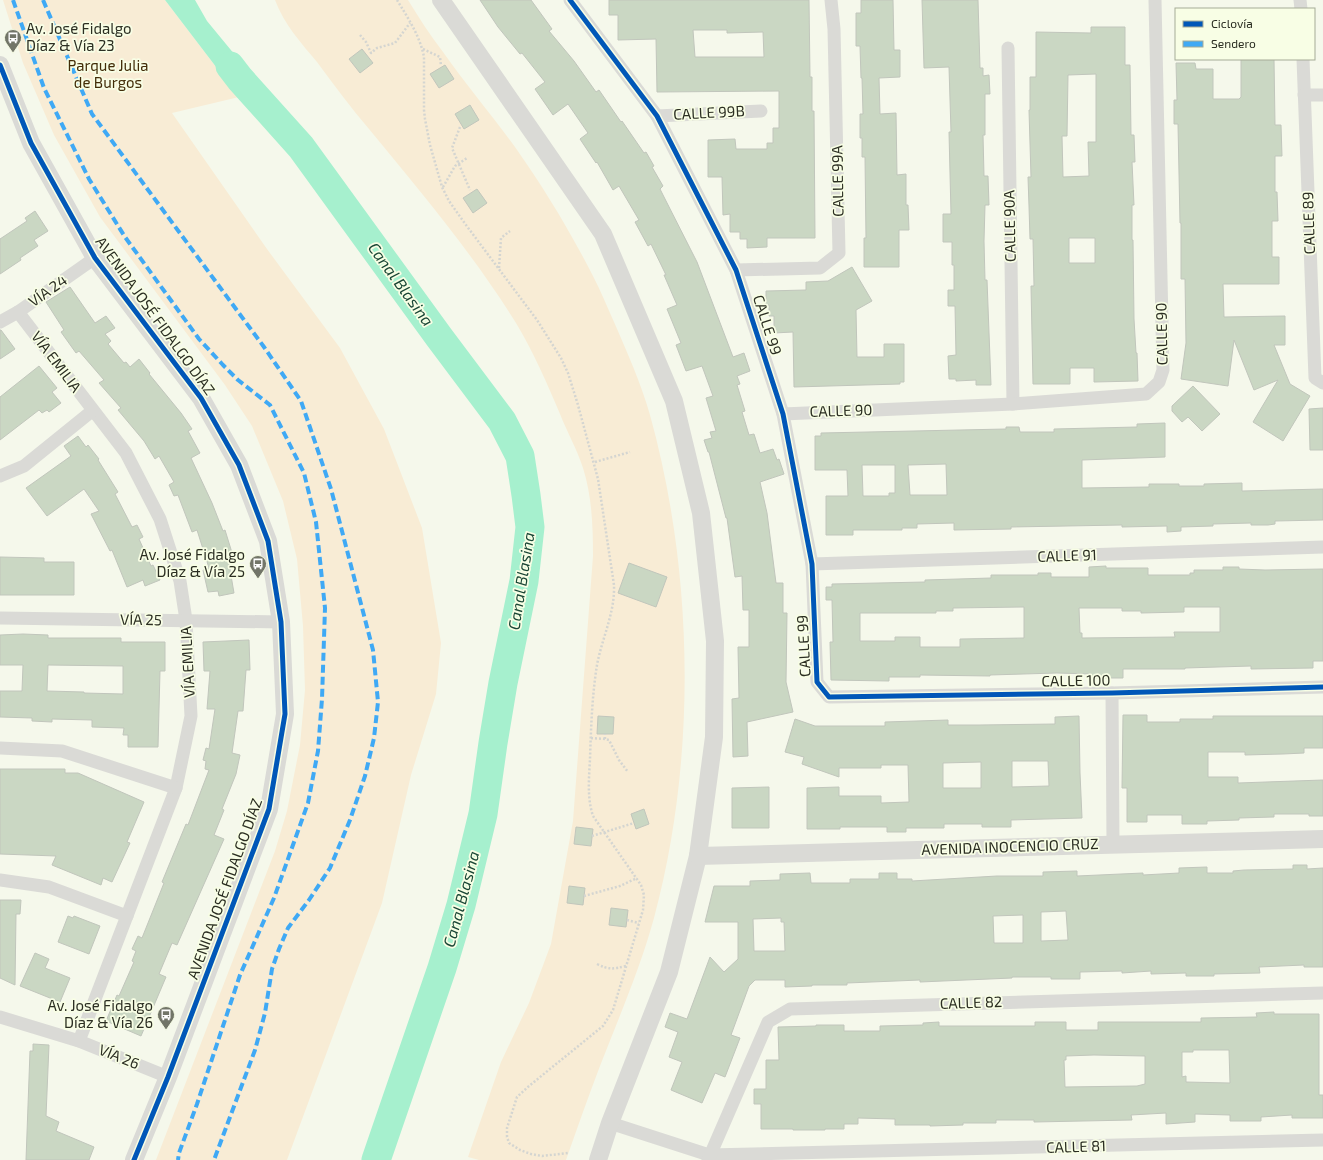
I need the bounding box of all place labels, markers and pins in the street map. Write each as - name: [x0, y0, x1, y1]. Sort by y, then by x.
- place label: Av. José Fidalgo Díaz & Vía 23: [26, 19, 132, 54]
- bus stop icon: Av. José Fidalgo Díaz & Vía 23: [3, 28, 23, 53]
- place label: Av. José Fidalgo Díaz & Vía 25: [139, 545, 245, 580]
- bus stop icon: Av. José Fidalgo Díaz & Vía 25: [248, 554, 268, 579]
- place label: Av. José Fidalgo Díaz & Vía 26: [47, 996, 153, 1031]
- bus stop icon: Av. José Fidalgo Díaz & Vía 26: [156, 1005, 176, 1030]

